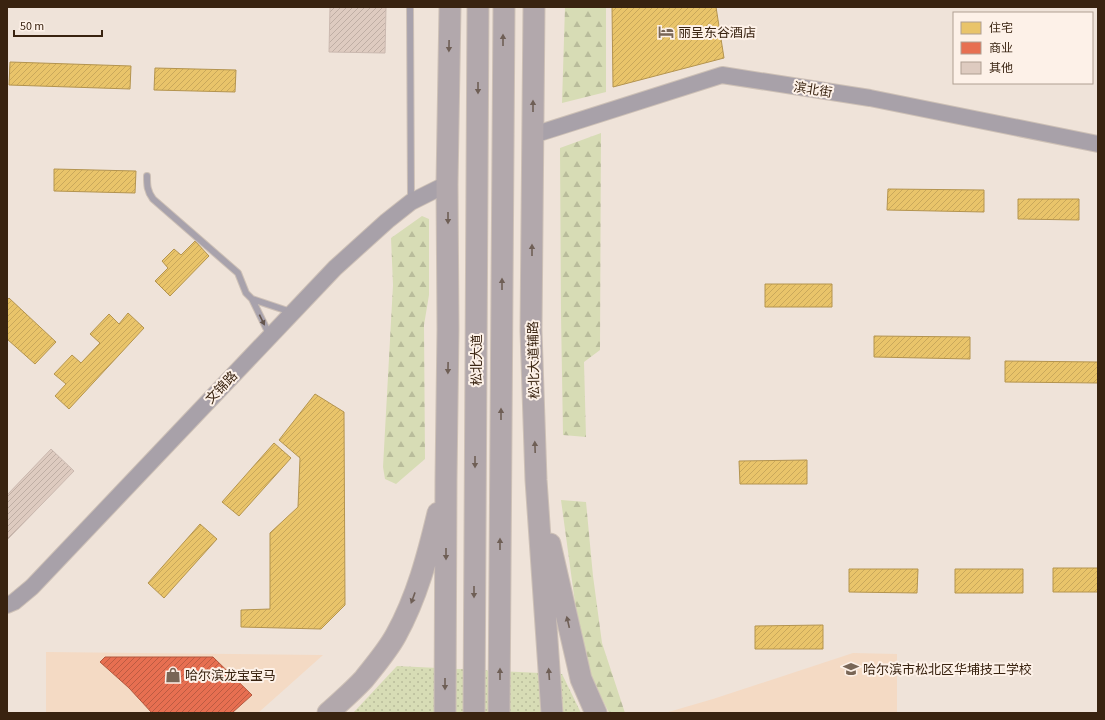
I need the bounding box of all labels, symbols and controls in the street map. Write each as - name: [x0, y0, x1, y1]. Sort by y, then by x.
- scale bar: [14, 12, 102, 38]
- legend: [953, 12, 1093, 84]
- text: 50 m: [20, 18, 44, 35]
- text: 住宅: [989, 20, 1013, 37]
- hotel icon: 丽呈东谷酒店: [657, 23, 675, 41]
- place label: 丽呈东谷酒店: [678, 24, 756, 42]
- one-way arrow: [500, 33, 506, 46]
- one-way arrow: [446, 40, 452, 53]
- text: 商业: [989, 40, 1013, 57]
- text: 其他: [989, 60, 1013, 77]
- street label: 滨北街: [792, 78, 834, 102]
- one-way arrow: [475, 82, 481, 95]
- one-way arrow: [530, 99, 536, 112]
- one-way arrow: [445, 212, 451, 225]
- one-way arrow: [529, 243, 535, 256]
- one-way arrow: [499, 277, 505, 290]
- one-way arrow: [259, 315, 265, 326]
- street label: 松北大道辅路: [524, 321, 544, 399]
- street label: 松北大道: [468, 334, 486, 386]
- one-way arrow: [445, 362, 451, 375]
- street label: 文锦路: [202, 367, 242, 408]
- one-way arrow: [498, 407, 504, 420]
- one-way arrow: [531, 441, 538, 453]
- one-way arrow: [472, 456, 478, 469]
- one-way arrow: [497, 537, 503, 550]
- one-way arrow: [443, 548, 449, 561]
- one-way arrow: [471, 586, 477, 599]
- one-way arrow: [410, 592, 416, 604]
- one-way arrow: [565, 616, 571, 629]
- school or university icon: 哈尔滨市松北区华埔技工学校: [842, 660, 860, 678]
- place label: 哈尔滨市松北区华埔技工学校: [863, 661, 1032, 679]
- shop icon: 哈尔滨龙宝宝马: [164, 666, 182, 684]
- place label: 哈尔滨龙宝宝马: [185, 667, 276, 685]
- one-way arrow: [497, 667, 503, 680]
- one-way arrow: [546, 668, 553, 680]
- one-way arrow: [442, 678, 448, 691]

